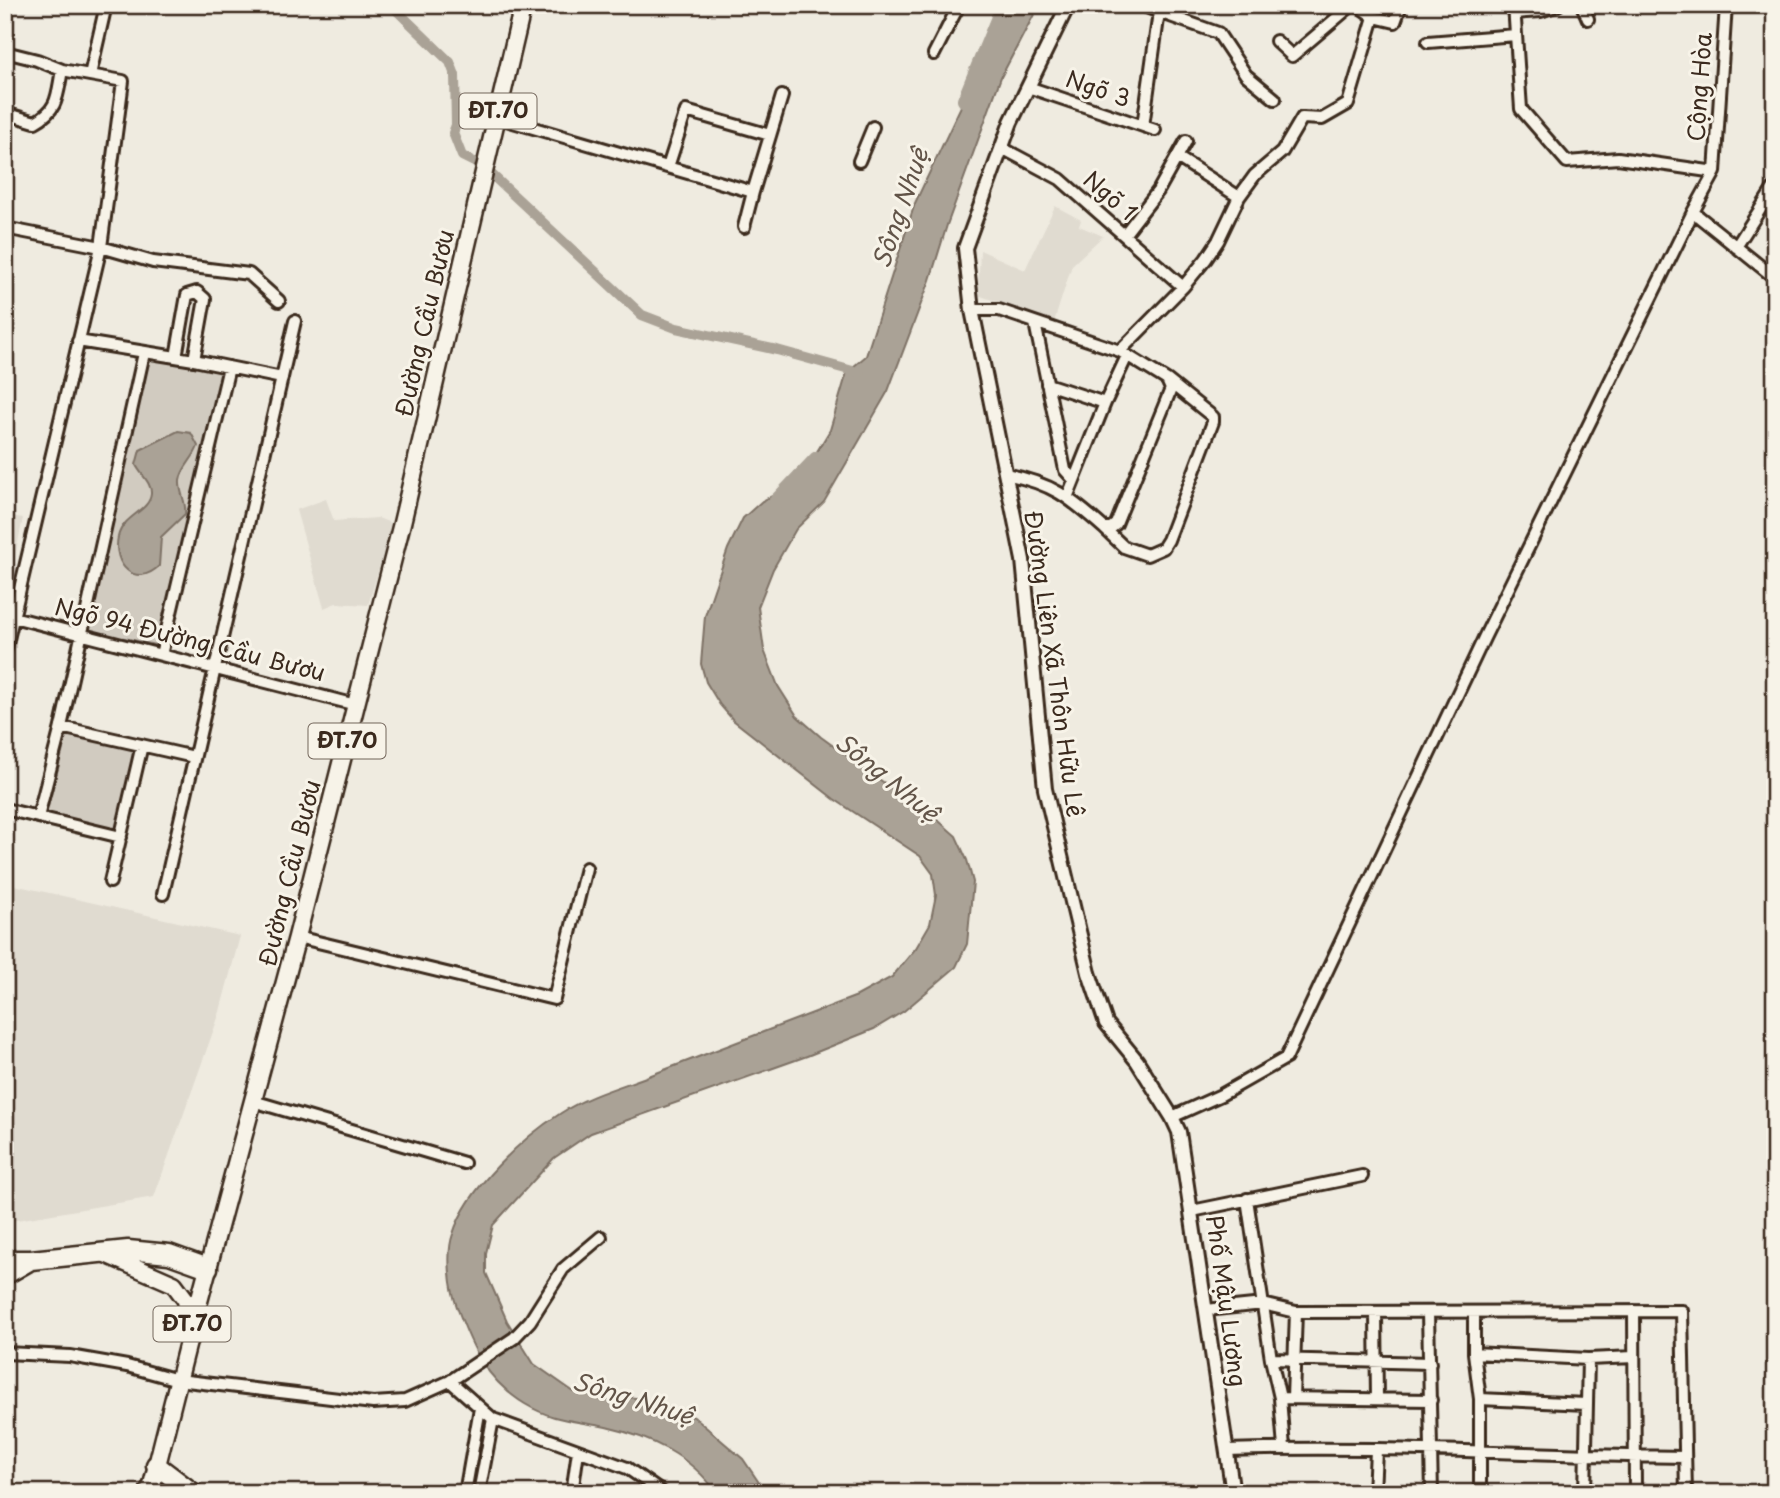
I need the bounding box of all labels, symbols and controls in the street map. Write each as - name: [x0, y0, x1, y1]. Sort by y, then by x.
- street label: Cộng Hòa: [1677, 31, 1720, 143]
- street label: Ngõ 3: [1061, 60, 1136, 115]
- road number: ĐT.70: [460, 94, 536, 128]
- water label: Sông Nhuệ: [862, 140, 937, 272]
- street label: Ngõ 1: [1076, 162, 1146, 228]
- street label: Đường Cầu Bươu: [385, 226, 462, 420]
- street label: Đường Liên Xã Thôn Hữu Lê: [1017, 508, 1094, 819]
- street label: Ngõ 94 Đường Cầu Bươu: [51, 588, 329, 689]
- water label: Sông Nhuệ: [828, 723, 950, 831]
- road number: ĐT.70: [308, 724, 386, 758]
- street label: Đường Cầu Bươu: [248, 776, 329, 970]
- street label: Phố Mậu Lương: [1198, 1213, 1257, 1389]
- road number: ĐT.70: [154, 1306, 230, 1342]
- water label: Sông Nhuệ: [569, 1362, 701, 1433]

